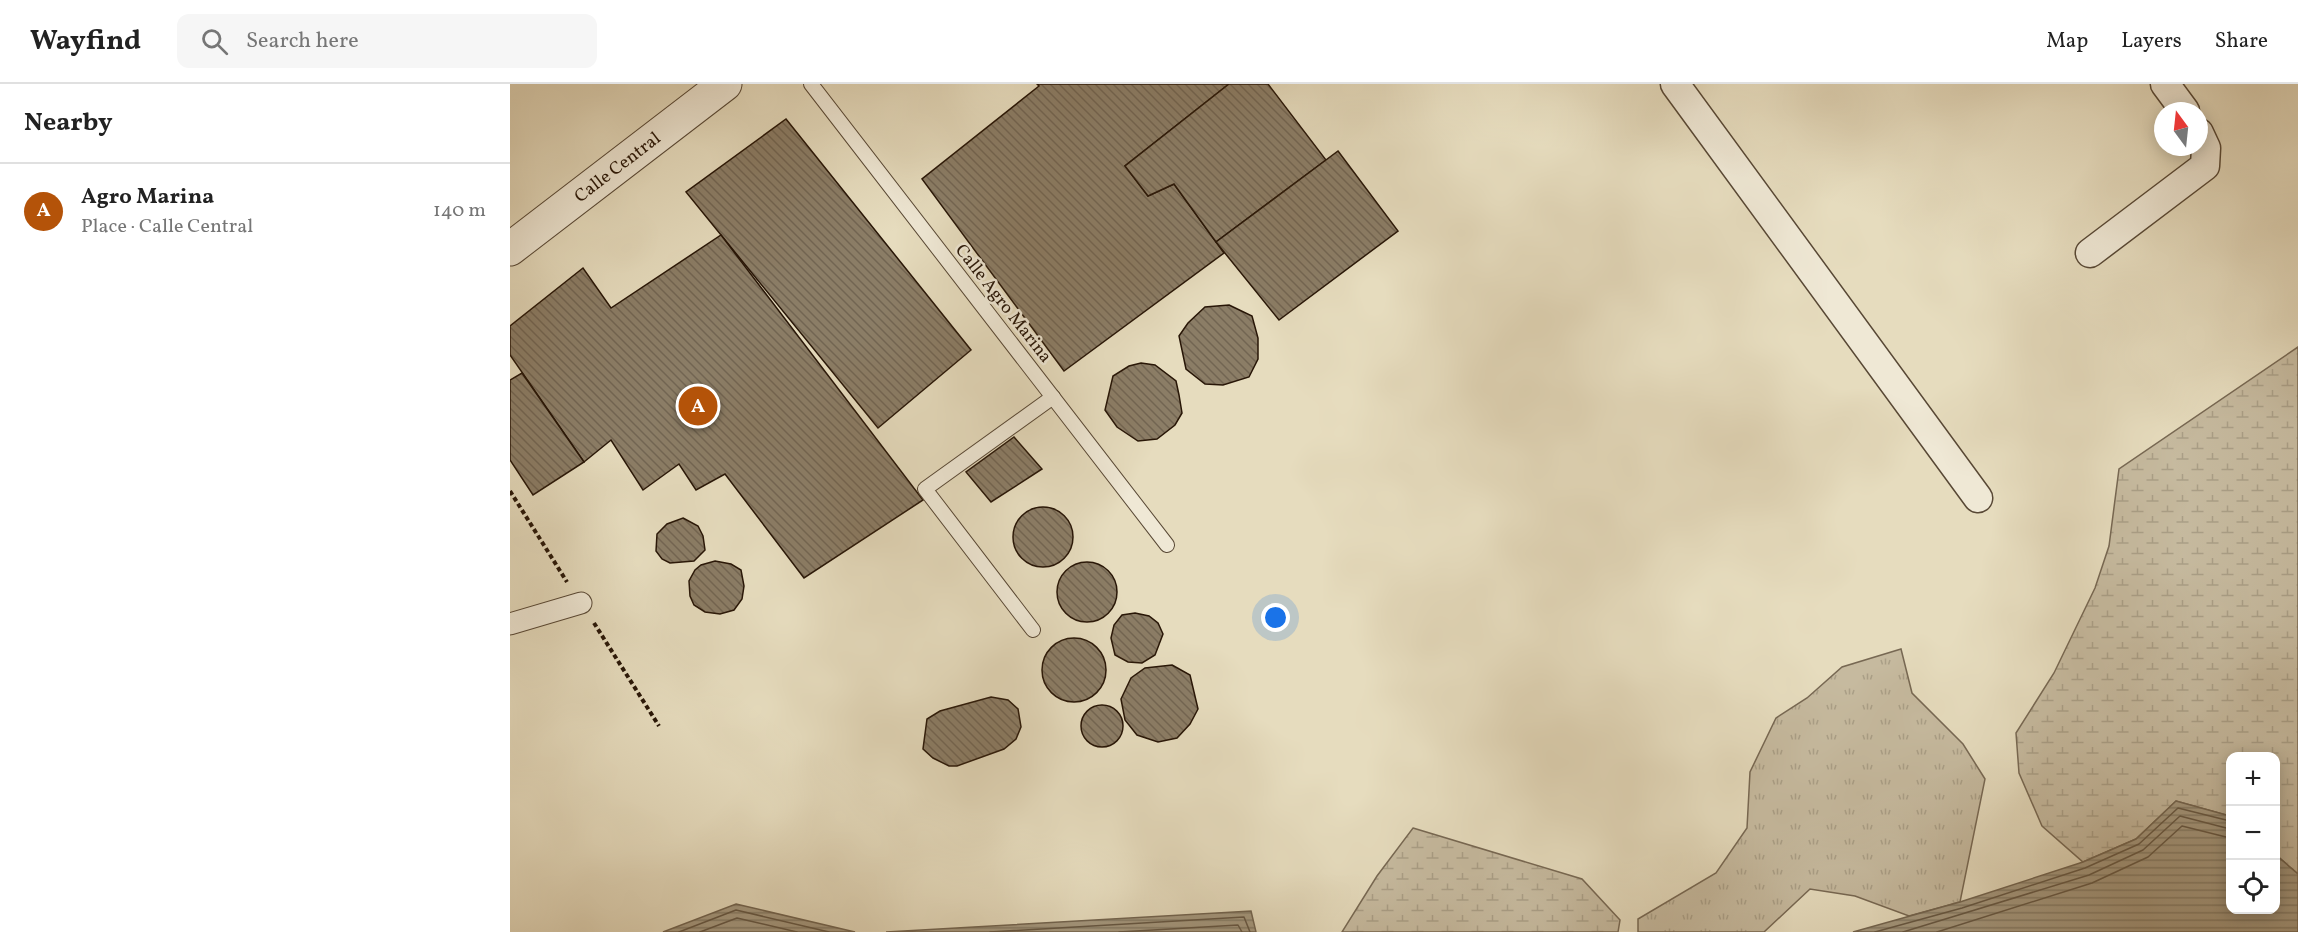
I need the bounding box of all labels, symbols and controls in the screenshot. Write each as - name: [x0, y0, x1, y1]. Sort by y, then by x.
- search box: [177, 14, 597, 68]
- text: Wayfind: [30, 22, 141, 61]
- icon: search: [198, 25, 231, 58]
- text: Search here: [246, 26, 359, 57]
- text: Map: [2046, 27, 2088, 56]
- text: Layers: [2121, 27, 2182, 56]
- text: Share: [2215, 27, 2268, 56]
- north arrow: [2154, 102, 2208, 156]
- text: Nearby: [24, 105, 113, 141]
- street label: Calle Central: [570, 127, 666, 209]
- text: Agro Marina: [81, 182, 214, 213]
- text: A: [36, 197, 51, 225]
- text: 140 m: [433, 197, 486, 225]
- text: Place · Calle Central: [81, 213, 253, 241]
- street label: Calle Agro Marina: [948, 239, 1057, 369]
- pin: A: [678, 384, 717, 428]
- your location: [1261, 603, 1290, 632]
- map controls: [2226, 752, 2280, 914]
- button: +: [2226, 752, 2280, 806]
- button: −: [2226, 806, 2280, 860]
- button: locate: [2226, 860, 2280, 914]

